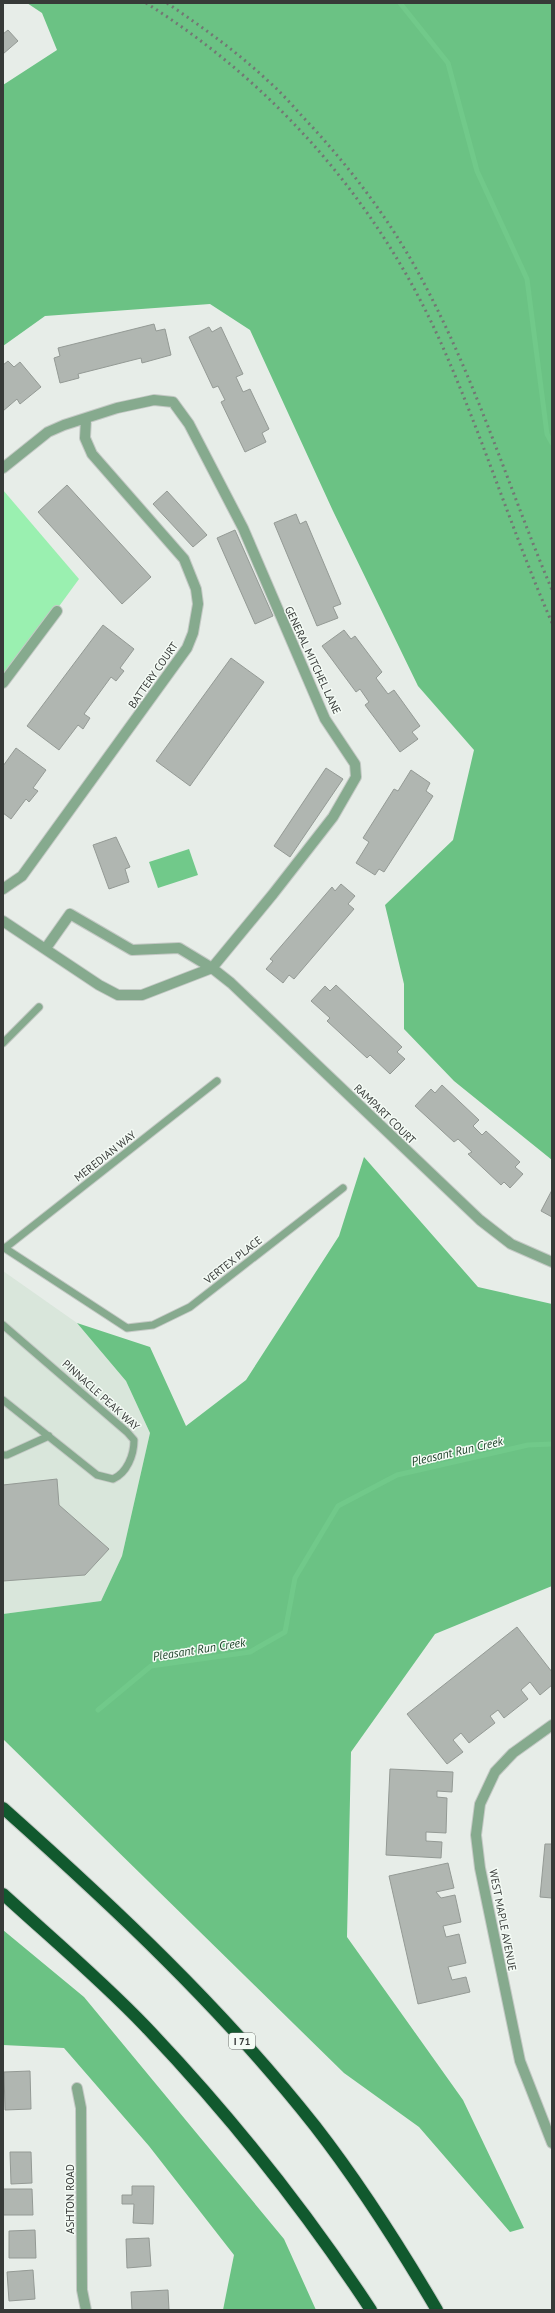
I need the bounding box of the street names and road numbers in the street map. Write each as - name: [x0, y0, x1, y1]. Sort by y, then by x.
- street label: GENERAL MITCHEL LANE: [282, 604, 344, 716]
- street label: BATTERY COURT: [125, 639, 181, 711]
- street label: RAMPART COURT: [351, 1081, 419, 1147]
- street label: MEREDIAN WAY: [71, 1127, 139, 1184]
- street label: VERTEX PLACE: [200, 1233, 265, 1288]
- street label: PINNACLE PEAK WAY: [59, 1357, 143, 1434]
- street label: WEST MAPLE AVENUE: [486, 1868, 520, 1972]
- road number: I 71: [229, 2033, 255, 2049]
- street label: ASHTON ROAD: [63, 2164, 77, 2234]

